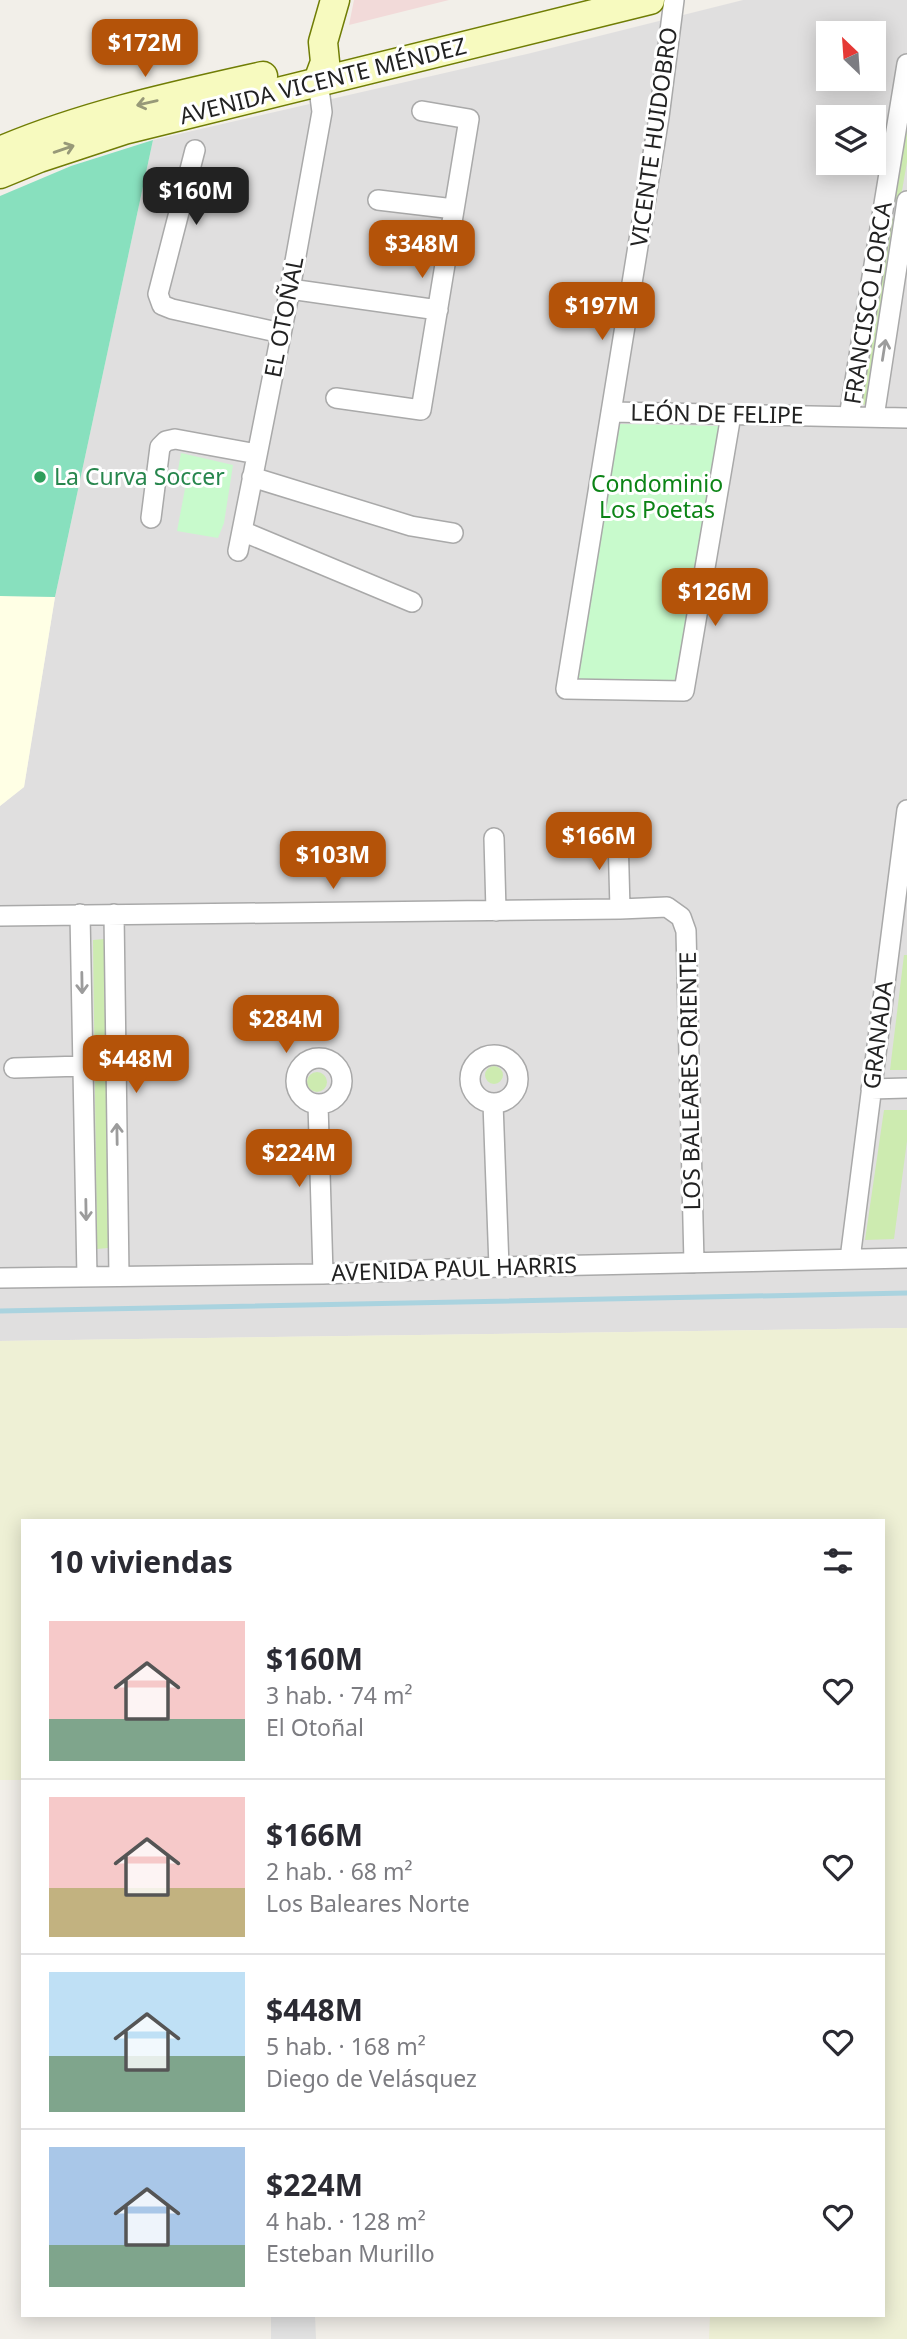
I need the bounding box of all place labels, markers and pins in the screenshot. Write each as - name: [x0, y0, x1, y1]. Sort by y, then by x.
- pin: $172M: [96, 20, 194, 79]
- pin: $160M: [147, 168, 245, 227]
- pin: $348M: [373, 220, 471, 280]
- pin: $197M: [553, 282, 651, 342]
- place label: La Curva Soccer: [54, 460, 225, 492]
- marker: La Curva Soccer: [32, 469, 48, 485]
- pin: $126M: [666, 568, 764, 628]
- pin: $166M: [550, 812, 648, 872]
- pin: $103M: [284, 832, 382, 891]
- pin: $284M: [237, 996, 335, 1055]
- pin: $448M: [87, 1036, 185, 1095]
- pin: $224M: [250, 1130, 348, 1189]

